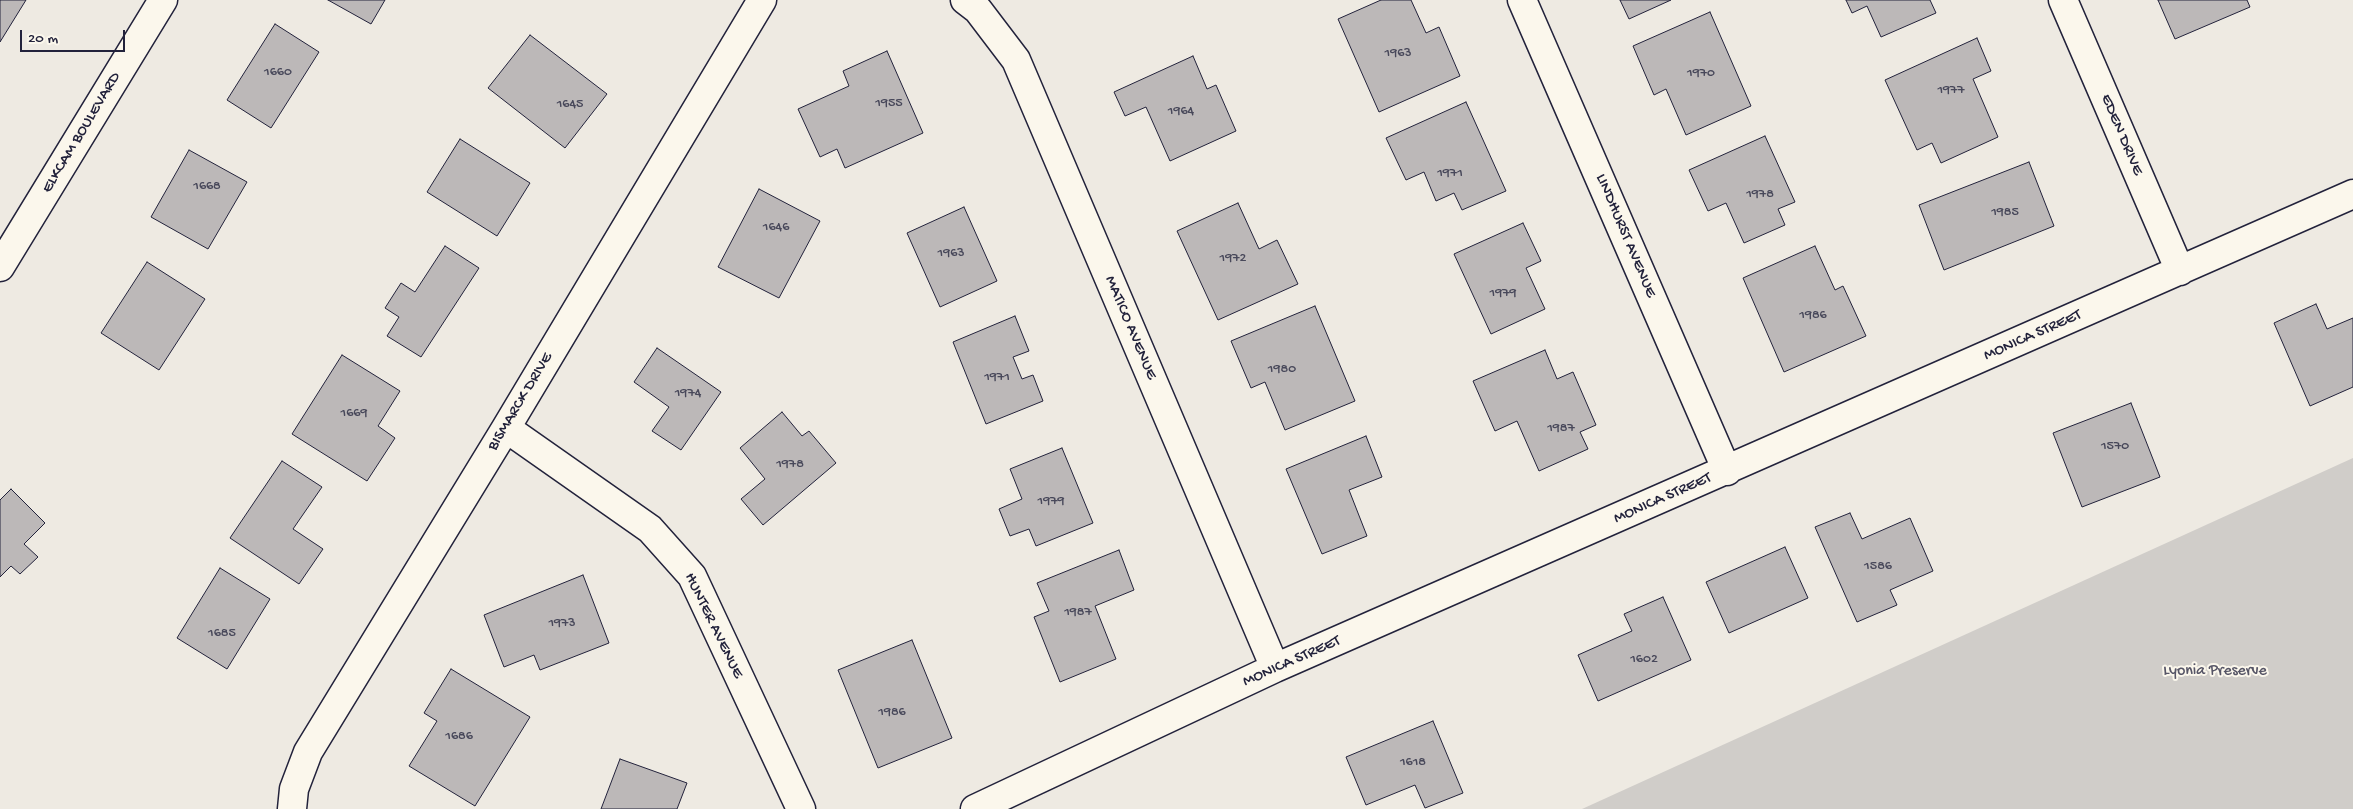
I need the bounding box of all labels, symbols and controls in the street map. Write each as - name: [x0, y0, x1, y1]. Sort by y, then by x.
- scale bar: [22, 20, 128, 52]
- text: 20 m: [28, 30, 58, 48]
- house number: 1963: [1384, 46, 1412, 62]
- house number: 1660: [264, 65, 292, 81]
- house number: 1970: [1687, 66, 1715, 82]
- street label: ELKCAM BOULEVARD: [38, 69, 126, 197]
- house number: 1977: [1937, 83, 1965, 99]
- street label: EDEN DRIVE: [2095, 92, 2147, 178]
- house number: 1955: [875, 96, 903, 112]
- house number: 1645: [557, 97, 583, 113]
- house number: 1964: [1168, 104, 1194, 120]
- house number: 1971: [1437, 166, 1463, 182]
- street label: LINDHURST AVENUE: [1590, 171, 1660, 301]
- house number: 1668: [193, 179, 221, 195]
- house number: 1978: [1746, 187, 1774, 203]
- house number: 1985: [1991, 205, 2019, 221]
- house number: 1646: [763, 220, 789, 236]
- house number: 1963: [937, 246, 965, 262]
- house number: 1972: [1220, 251, 1246, 267]
- street label: MATICO AVENUE: [1100, 273, 1160, 383]
- house number: 1979: [1490, 286, 1516, 302]
- street label: MONICA STREET: [1981, 306, 2085, 366]
- house number: 1986: [1799, 308, 1827, 324]
- street label: BISMARCK DRIVE: [484, 349, 558, 455]
- house number: 1980: [1268, 362, 1296, 378]
- house number: 1971: [984, 370, 1010, 386]
- house number: 1974: [675, 386, 701, 402]
- house number: 1669: [341, 406, 367, 422]
- house number: 1987: [1547, 421, 1575, 437]
- house number: 1570: [2101, 439, 2129, 455]
- house number: 1978: [776, 457, 804, 473]
- street label: MONICA STREET: [1611, 469, 1715, 529]
- house number: 1979: [1038, 494, 1064, 510]
- house number: 1586: [1864, 559, 1892, 575]
- street label: HUNTER AVENUE: [679, 570, 747, 682]
- house number: 1987: [1064, 605, 1092, 621]
- house number: 1973: [548, 616, 576, 632]
- house number: 1685: [208, 626, 236, 642]
- street label: MONICA STREET: [1240, 632, 1344, 692]
- house number: 1602: [1630, 652, 1658, 668]
- park label: Lyonia Preserve: [2163, 662, 2267, 682]
- house number: 1986: [878, 705, 906, 721]
- house number: 1686: [445, 729, 473, 745]
- house number: 1618: [1400, 755, 1426, 771]

